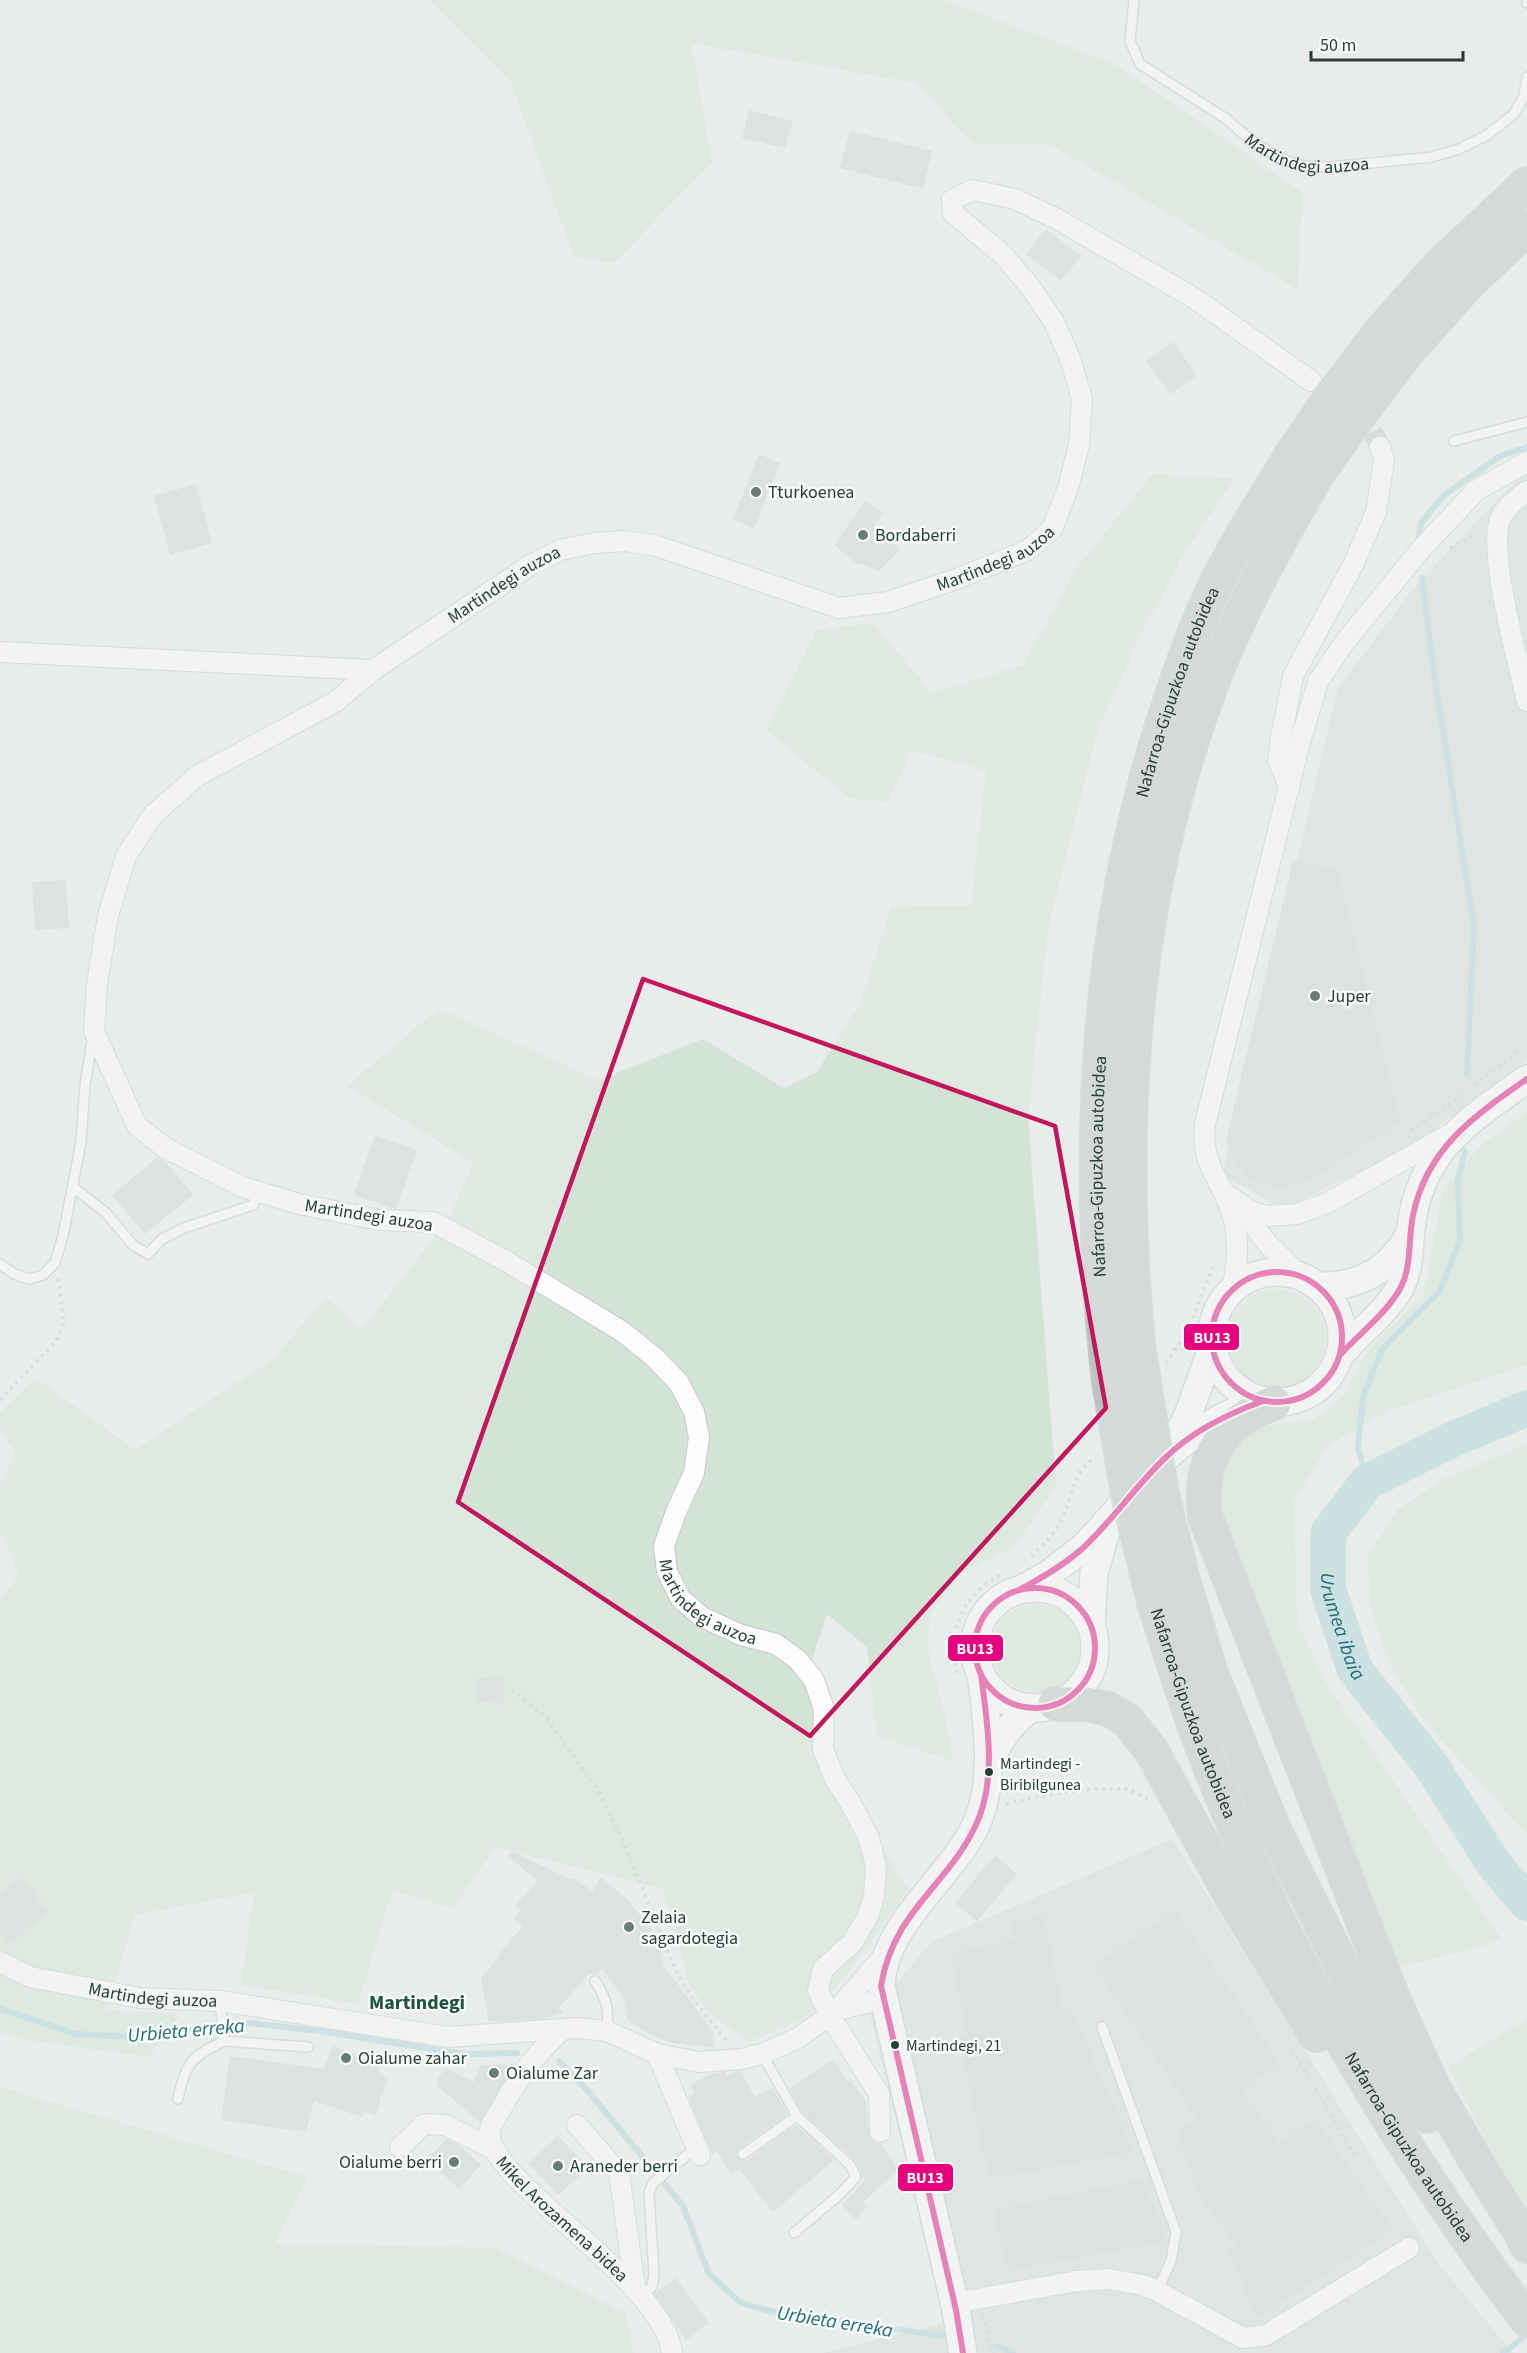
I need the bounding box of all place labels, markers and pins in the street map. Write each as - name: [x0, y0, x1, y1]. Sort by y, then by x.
- place label: Tturkoenea: [768, 480, 854, 505]
- marker: Tturkoenea: [749, 485, 763, 499]
- place label: Bordaberri: [875, 523, 956, 548]
- marker: Bordaberri: [856, 528, 870, 542]
- place label: Juper: [1327, 984, 1371, 1009]
- marker: Juper: [1308, 989, 1322, 1003]
- place label: Martindegi - Biribilgunea: [1000, 1753, 1081, 1796]
- marker: Martindegi - Biribilgunea: [983, 1766, 995, 1778]
- place label: Zelaia sagardotegia: [641, 1905, 738, 1951]
- marker: Zelaia sagardotegia: [622, 1920, 636, 1934]
- place label: Martindegi, 21: [906, 2035, 1001, 2057]
- marker: Martindegi, 21: [889, 2039, 901, 2051]
- place label: Oialume zahar: [358, 2046, 467, 2071]
- marker: Oialume zahar: [339, 2051, 353, 2065]
- place label: Oialume Zar: [506, 2061, 599, 2086]
- marker: Oialume Zar: [487, 2066, 501, 2080]
- place label: Oialume berri: [339, 2150, 442, 2175]
- place label: Araneder berri: [570, 2154, 678, 2179]
- marker: Oialume berri: [447, 2155, 461, 2169]
- marker: Araneder berri: [551, 2159, 565, 2173]

